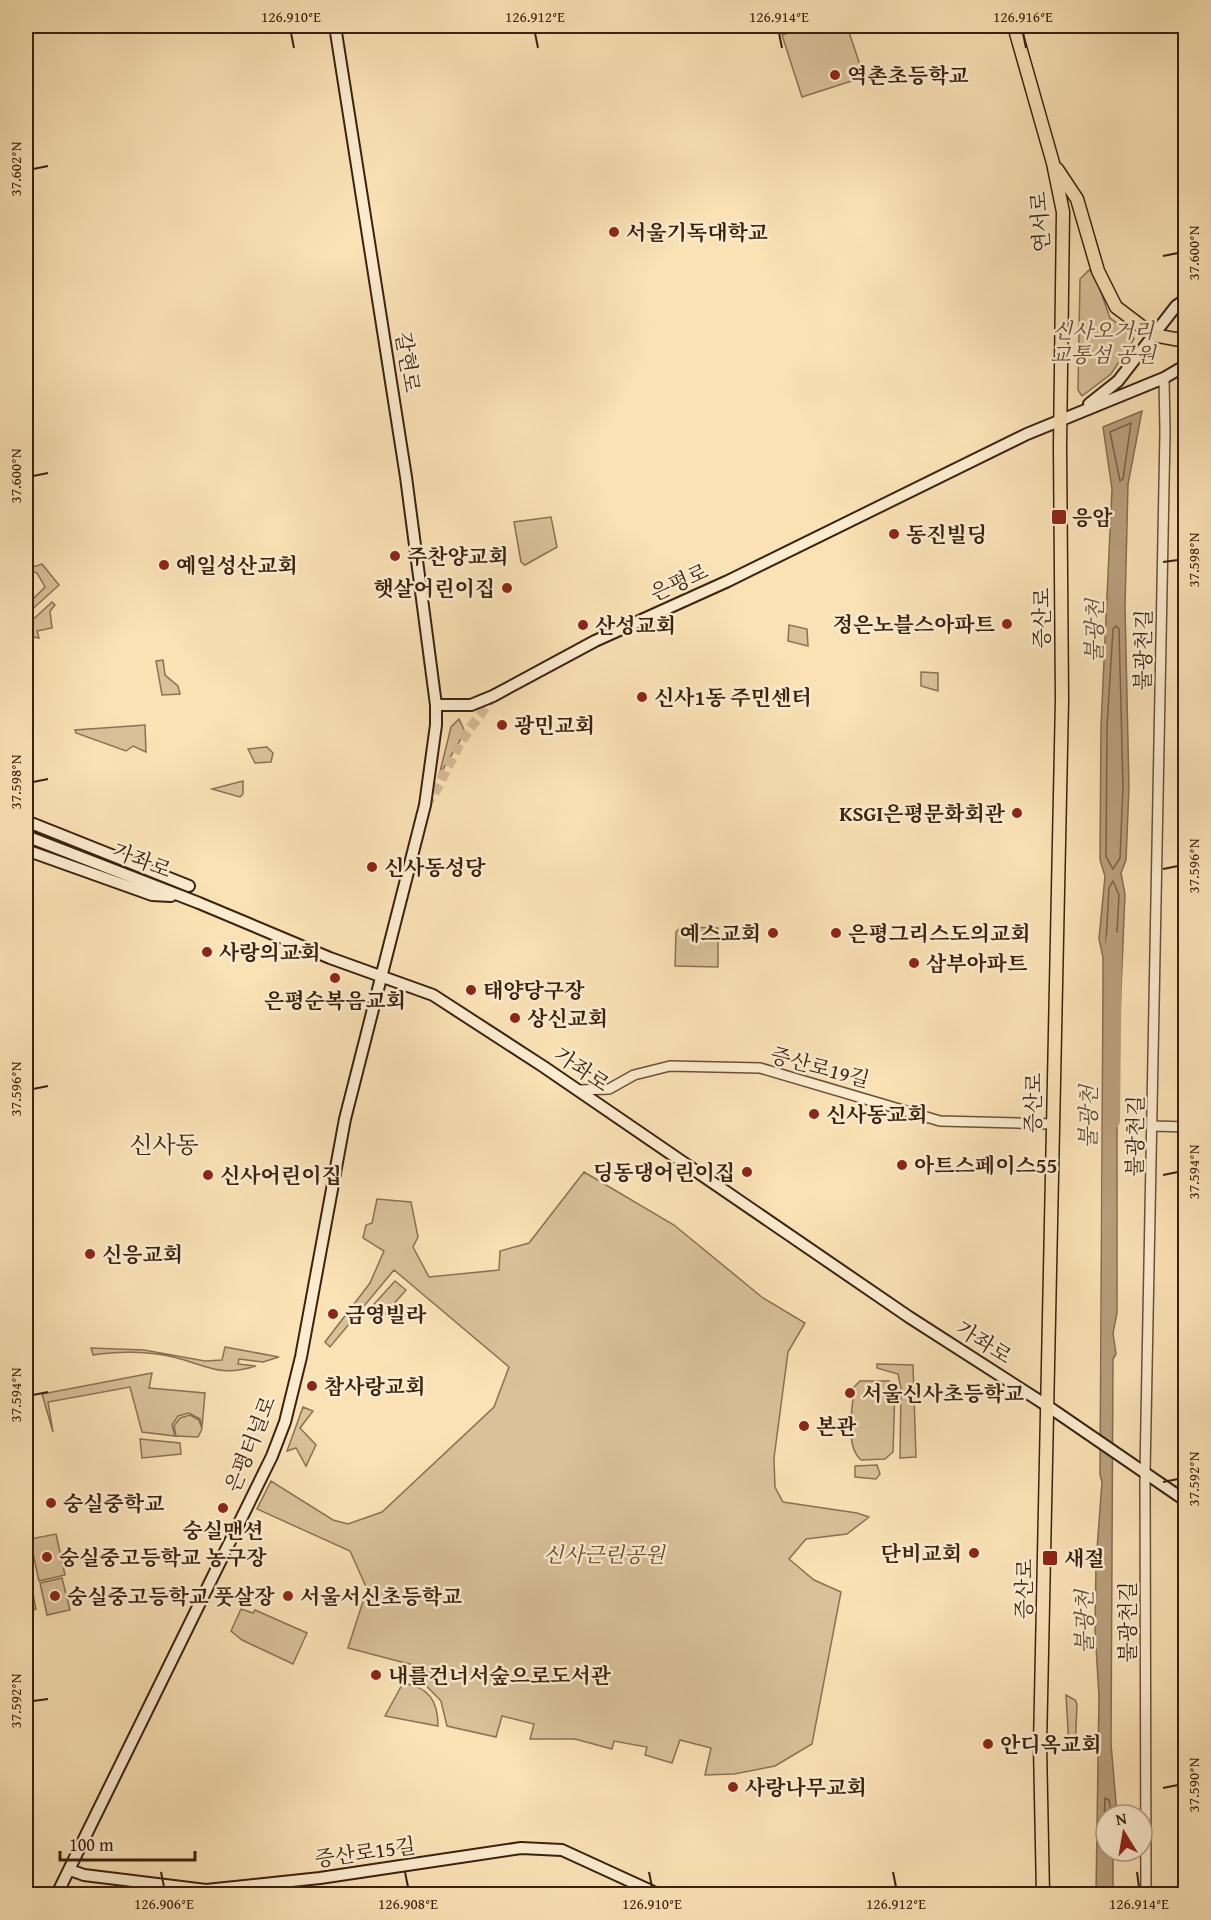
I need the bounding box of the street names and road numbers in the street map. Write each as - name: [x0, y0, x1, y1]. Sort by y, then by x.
- street label: 연서로: [1022, 191, 1058, 253]
- street label: 갈현로: [388, 330, 428, 394]
- street label: 은평로: [645, 555, 713, 609]
- street label: 증산로: [1026, 588, 1057, 648]
- street label: 불광천길: [1127, 609, 1159, 691]
- street label: 가좌로: [108, 835, 176, 885]
- street label: 가좌로: [548, 1039, 616, 1099]
- street label: 증산로19길: [767, 1039, 873, 1095]
- street label: 증산로: [1017, 1072, 1049, 1134]
- street label: 불광천길: [1119, 1095, 1151, 1177]
- street label: 가좌로: [950, 1313, 1018, 1371]
- street label: 은평터널로: [217, 1391, 283, 1497]
- street label: 증산로: [1008, 1558, 1040, 1620]
- street label: 불광천길: [1112, 1581, 1143, 1663]
- street label: 증산로15길: [313, 1830, 417, 1874]

